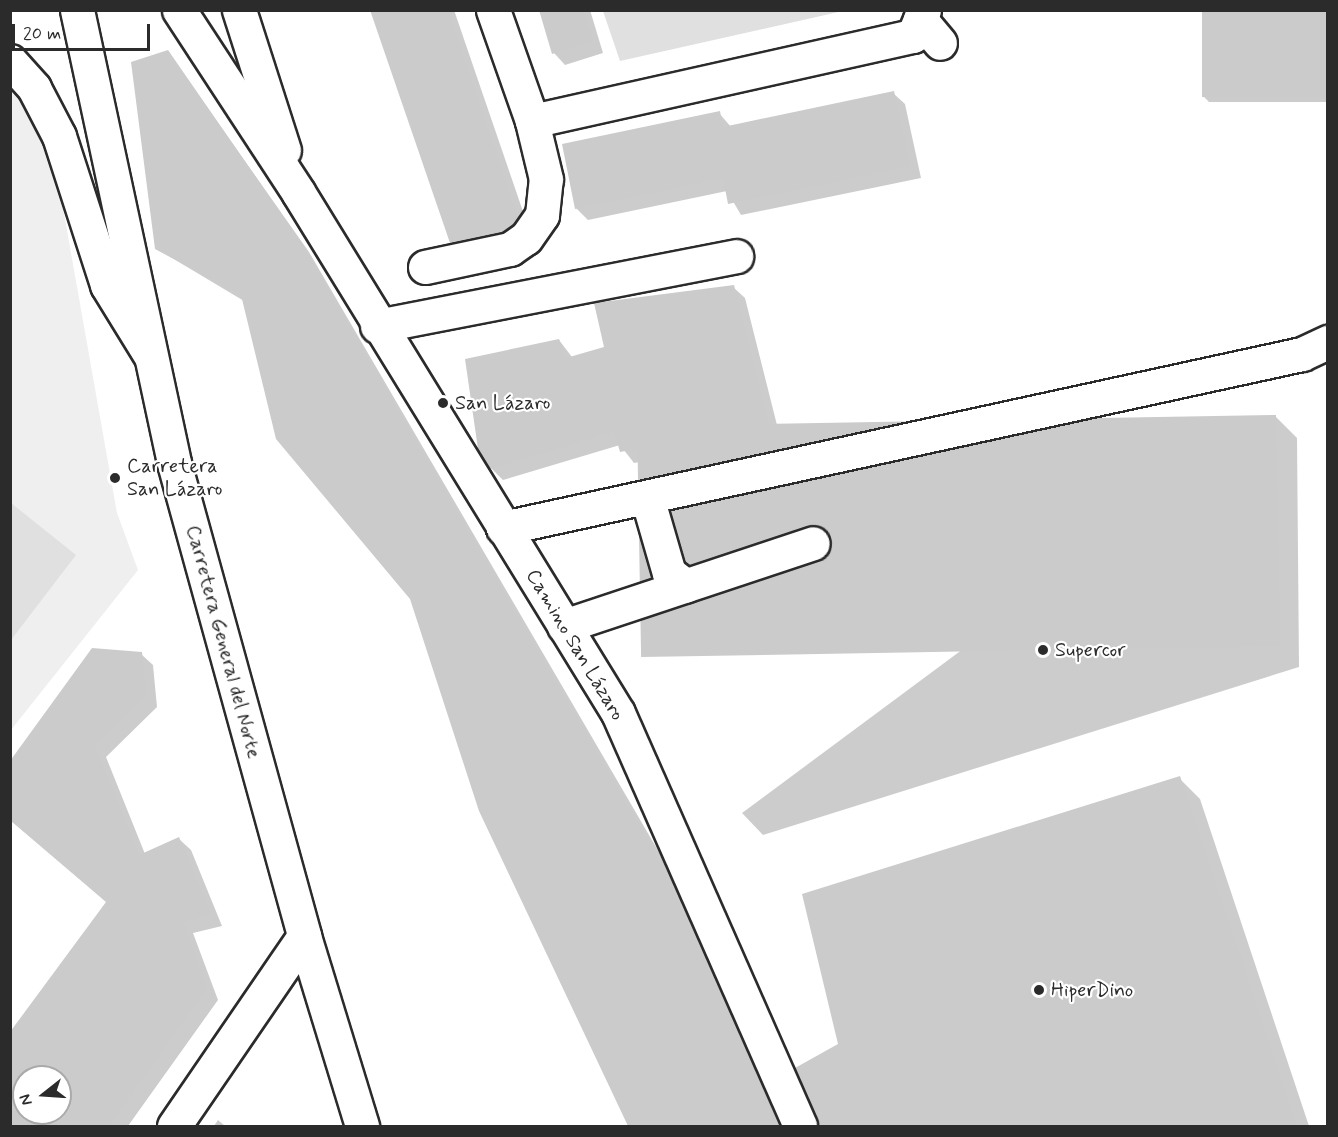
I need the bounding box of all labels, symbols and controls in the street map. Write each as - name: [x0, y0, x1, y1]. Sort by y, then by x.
- scale bar: [15, 12, 153, 50]
- text: 20 m: [23, 22, 61, 46]
- place label: San Lázaro: [455, 391, 551, 415]
- marker: San Lázaro: [436, 396, 450, 410]
- place label: Carretera San Lázaro: [127, 454, 223, 501]
- marker: Carretera San Lázaro: [108, 471, 122, 485]
- street label: Carretera General del Norte: [179, 519, 267, 765]
- street label: Camino San Lázaro: [520, 565, 630, 725]
- place label: Supercor: [1055, 638, 1125, 662]
- marker: Supercor: [1036, 643, 1050, 657]
- place label: HiperDino: [1051, 978, 1133, 1002]
- marker: HiperDino: [1032, 983, 1046, 997]
- north arrow: [12, 1065, 72, 1125]
- text: N: [15, 1092, 38, 1108]

